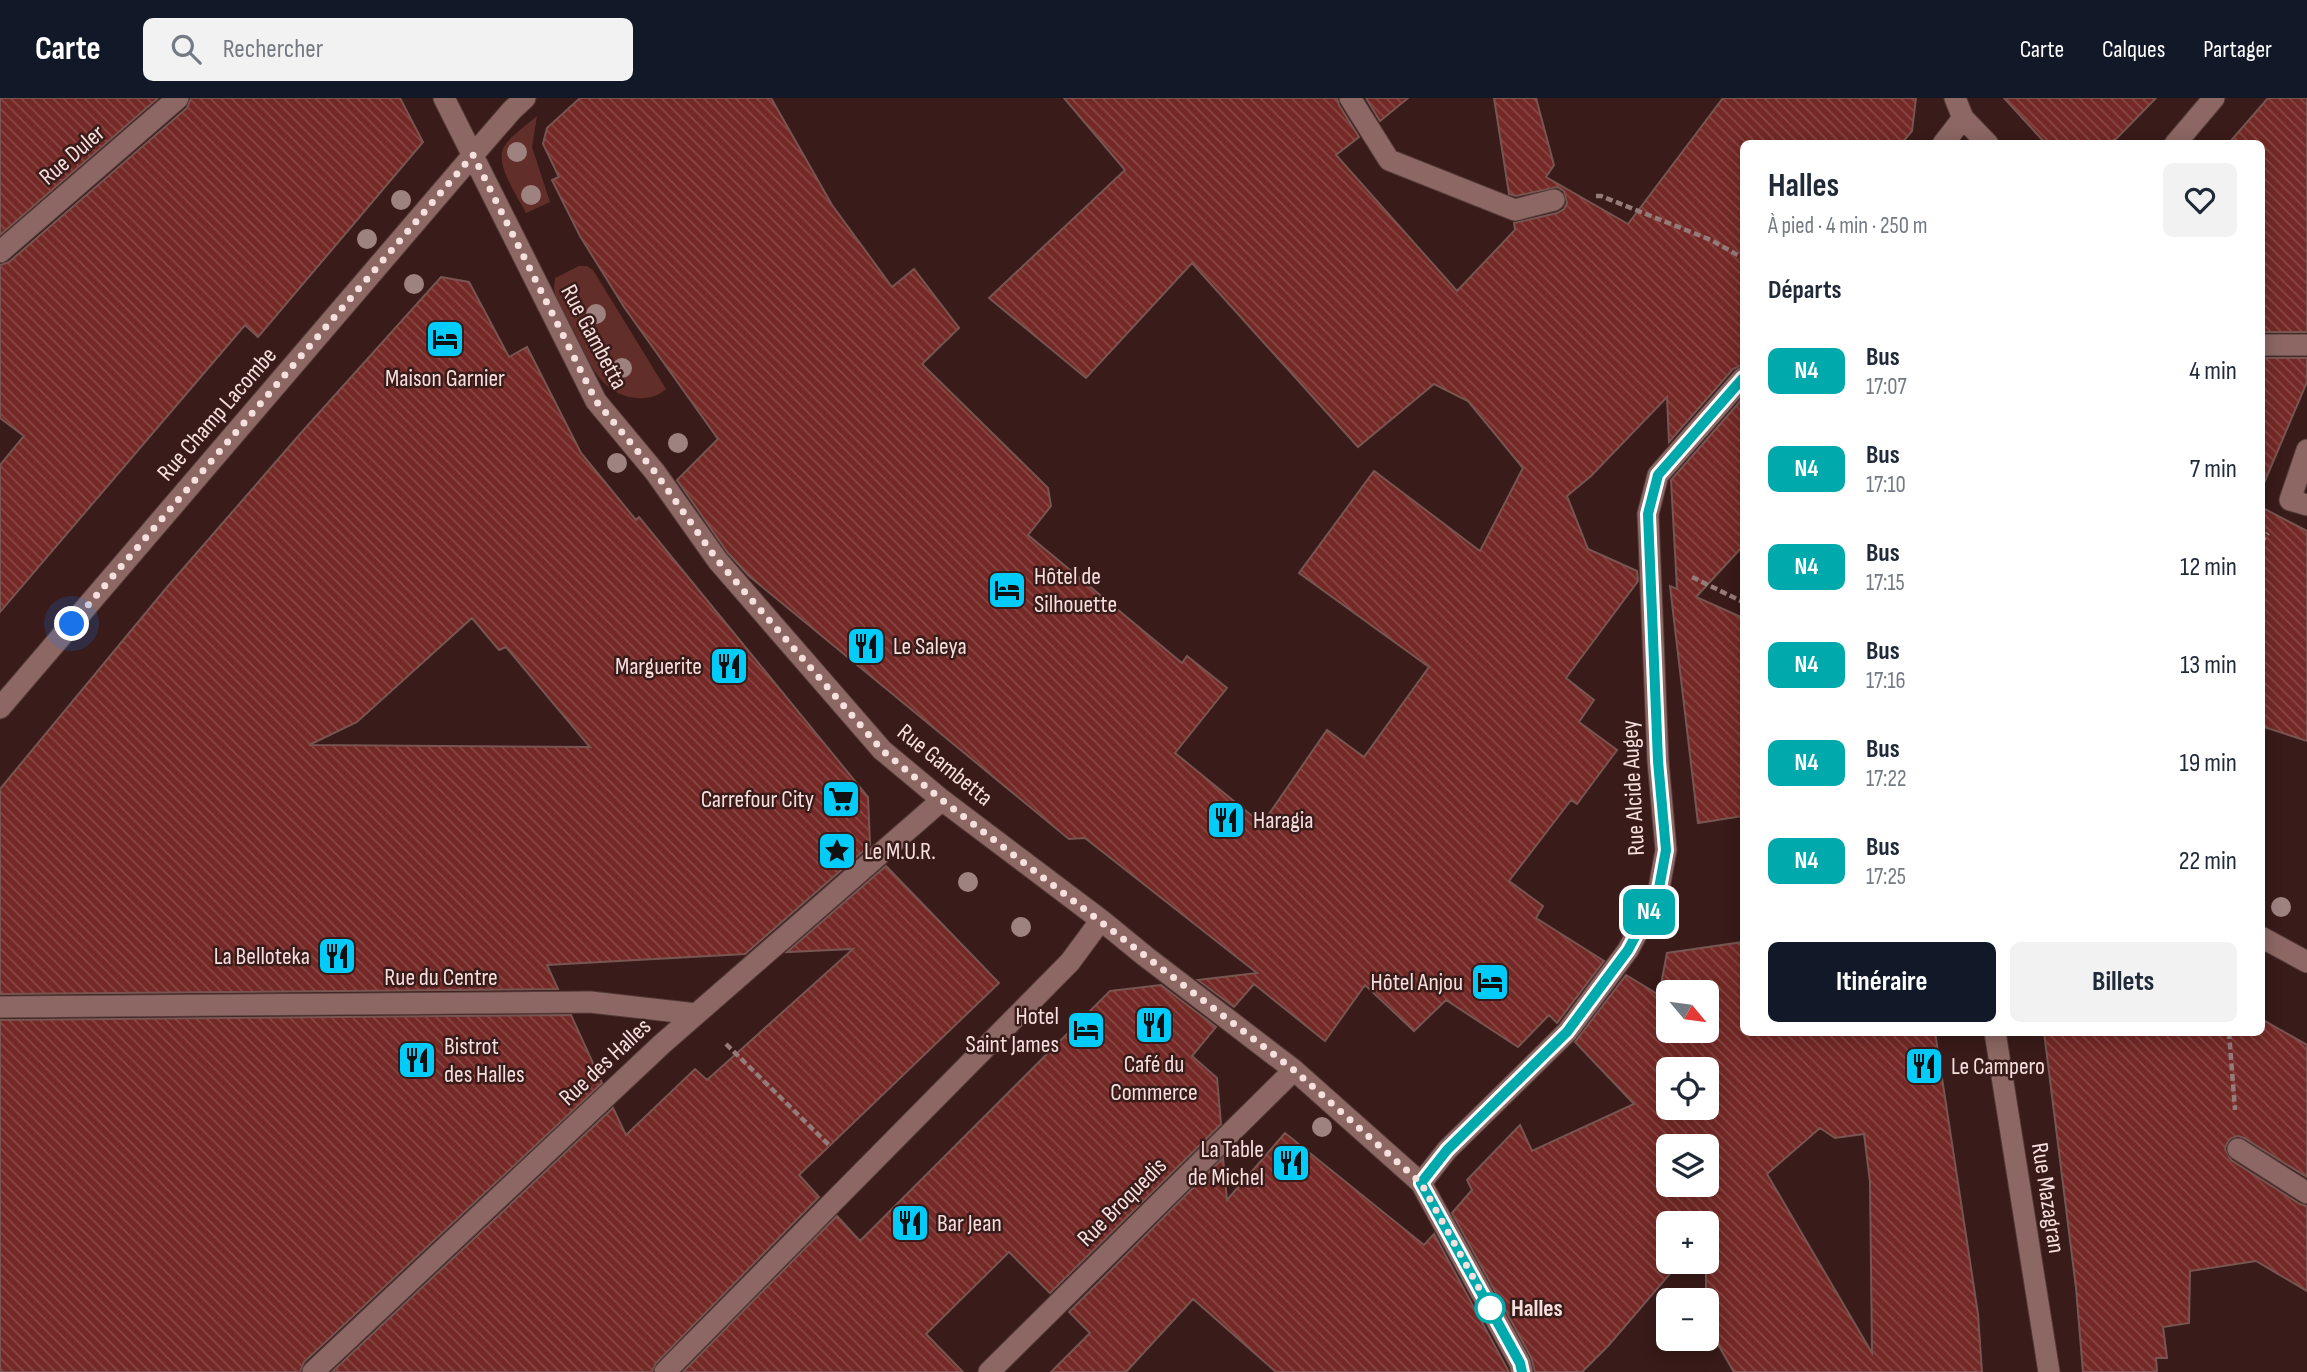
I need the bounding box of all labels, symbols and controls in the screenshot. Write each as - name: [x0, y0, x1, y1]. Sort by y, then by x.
- search box: [143, 18, 633, 81]
- text: Carte: [35, 29, 101, 69]
- icon: search: [167, 30, 205, 68]
- text: Rechercher: [223, 34, 323, 65]
- text: Carte: [2020, 35, 2064, 64]
- text: Calques: [2102, 35, 2165, 64]
- text: Partager: [2203, 35, 2272, 64]
- street label: Rue Duler: [33, 119, 111, 191]
- button: heart: [2163, 163, 2237, 237]
- text: Halles: [1768, 166, 1839, 206]
- text: À pied · 4 min · 250 m: [1768, 212, 1927, 240]
- text: Départs: [1768, 275, 1841, 306]
- street label: Rue Gambetta: [554, 280, 634, 394]
- hotel icon: Maison Garnier: [424, 318, 466, 360]
- street label: Rue Champ Lacombe: [151, 341, 283, 487]
- text: Bus: [1866, 342, 1900, 373]
- text: N4: [1795, 356, 1818, 385]
- text: 4 min: [2189, 356, 2237, 387]
- place label: Maison Garnier: [385, 364, 505, 393]
- text: 17:07: [1866, 373, 1907, 401]
- text: Bus: [1866, 440, 1900, 471]
- text: N4: [1795, 454, 1818, 483]
- text: 7 min: [2190, 454, 2237, 485]
- text: 17:10: [1866, 471, 1906, 499]
- text: Bus: [1866, 538, 1900, 569]
- text: N4: [1795, 552, 1818, 581]
- text: 12 min: [2180, 552, 2237, 583]
- place label: Hôtel de Silhouette: [1034, 562, 1117, 619]
- hotel icon: Hôtel de Silhouette: [986, 569, 1028, 611]
- text: 17:15: [1866, 569, 1905, 597]
- your location: [54, 606, 89, 641]
- restaurant icon: Le Saleya: [845, 625, 887, 667]
- place label: Le Saleya: [893, 632, 967, 661]
- text: Bus: [1866, 636, 1900, 667]
- restaurant icon: Marguerite: [708, 645, 750, 687]
- text: N4: [1795, 650, 1818, 679]
- text: 13 min: [2180, 650, 2237, 681]
- place label: Marguerite: [615, 652, 702, 681]
- text: 17:16: [1866, 667, 1906, 695]
- street label: Rue Gambetta: [891, 718, 999, 812]
- street label: Rue Alcide Augey: [1615, 719, 1651, 857]
- text: Bus: [1866, 734, 1900, 765]
- text: N4: [1795, 748, 1818, 777]
- text: 19 min: [2180, 748, 2237, 779]
- text: 17:22: [1866, 765, 1906, 793]
- supermarket icon: Carrefour City: [820, 778, 862, 820]
- place label: Carrefour City: [701, 785, 814, 814]
- restaurant icon: Haragia: [1205, 799, 1247, 841]
- place label: Haragia: [1253, 806, 1313, 835]
- place icon: Le M.U.R.: [816, 830, 858, 872]
- text: Bus: [1866, 832, 1900, 863]
- place label: Le M.U.R.: [864, 837, 936, 866]
- text: N4: [1795, 846, 1818, 875]
- text: 22 min: [2179, 846, 2237, 877]
- text: 17:25: [1866, 863, 1906, 891]
- line badge: N4: [1618, 889, 1680, 935]
- text: N4: [1637, 897, 1661, 926]
- restaurant icon: La Belloteka: [316, 935, 358, 977]
- place label: La Belloteka: [214, 942, 310, 971]
- button: Itinéraire: [1768, 942, 1996, 1022]
- button: Billets: [2010, 942, 2237, 1022]
- hotel icon: Hôtel Anjou: [1469, 961, 1511, 1003]
- street label: Rue du Centre: [384, 963, 498, 992]
- place label: Hôtel Anjou: [1371, 968, 1463, 997]
- north arrow: [1656, 980, 1718, 1043]
- map controls: [1656, 980, 1719, 1351]
- place label: Hotel Saint James: [966, 1002, 1059, 1059]
- restaurant icon: Café du Commerce: [1133, 1004, 1175, 1046]
- hotel icon: Hotel Saint James: [1065, 1009, 1107, 1051]
- street label: Rue des Halles: [553, 1012, 657, 1112]
- place label: Bistrot des Halles: [444, 1032, 525, 1089]
- restaurant icon: Bistrot des Halles: [396, 1039, 438, 1081]
- restaurant icon: Le Campero: [1903, 1045, 1945, 1087]
- place label: Café du Commerce: [1110, 1050, 1198, 1107]
- place label: Le Campero: [1951, 1052, 2045, 1081]
- button: locate: [1656, 1057, 1719, 1120]
- button: layers: [1656, 1134, 1719, 1197]
- place label: La Table de Michel: [1188, 1135, 1264, 1192]
- street label: Rue Mazagran: [2025, 1141, 2071, 1255]
- restaurant icon: La Table de Michel: [1270, 1142, 1312, 1184]
- street label: Rue Broquedis: [1071, 1151, 1173, 1253]
- restaurant icon: Bar Jean: [889, 1202, 931, 1244]
- place label: Bar Jean: [937, 1209, 1002, 1238]
- button: +: [1656, 1211, 1719, 1274]
- button: −: [1656, 1288, 1719, 1351]
- marker: Halles: [1475, 1293, 1505, 1323]
- place label: Halles: [1511, 1294, 1563, 1323]

